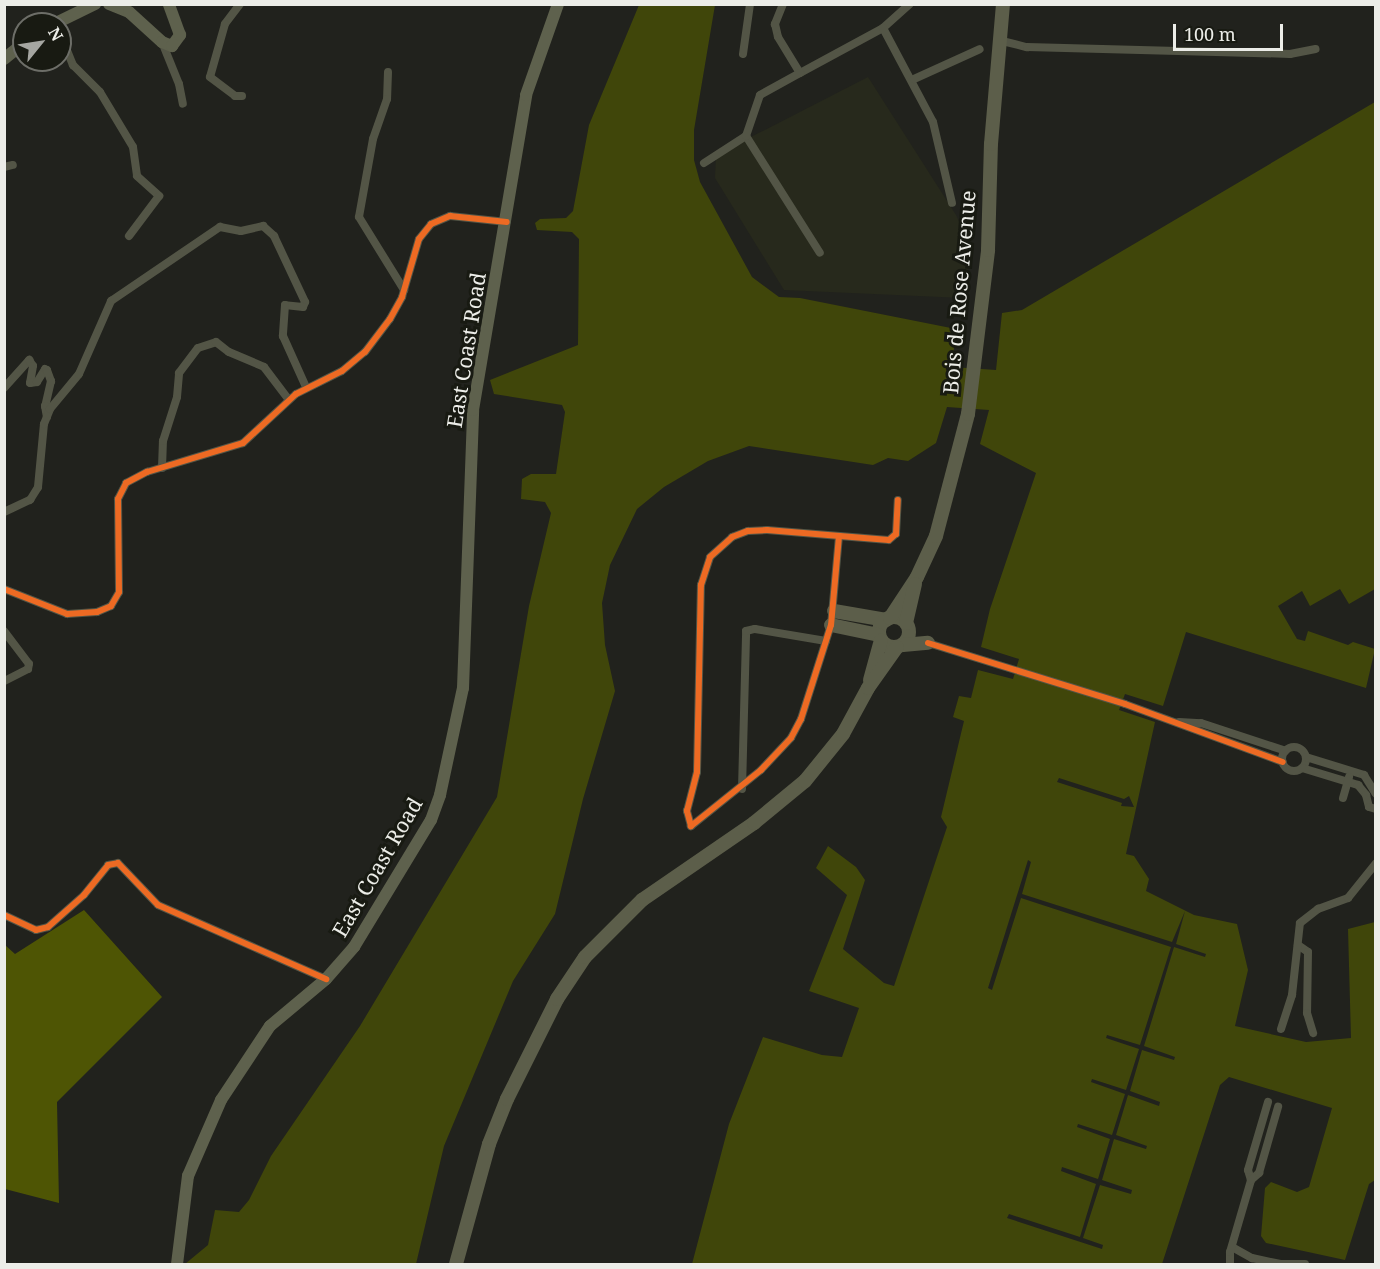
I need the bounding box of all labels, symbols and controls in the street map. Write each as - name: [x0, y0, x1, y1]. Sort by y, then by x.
- north arrow: [12, 12, 72, 72]
- scale bar: [1176, 12, 1286, 50]
- text: 100 m: [1184, 22, 1236, 46]
- text: N: [43, 23, 69, 45]
- street label: Bois de Rose Avenue: [938, 189, 980, 395]
- street label: East Coast Road: [441, 270, 491, 430]
- street label: East Coast Road: [327, 793, 427, 941]

